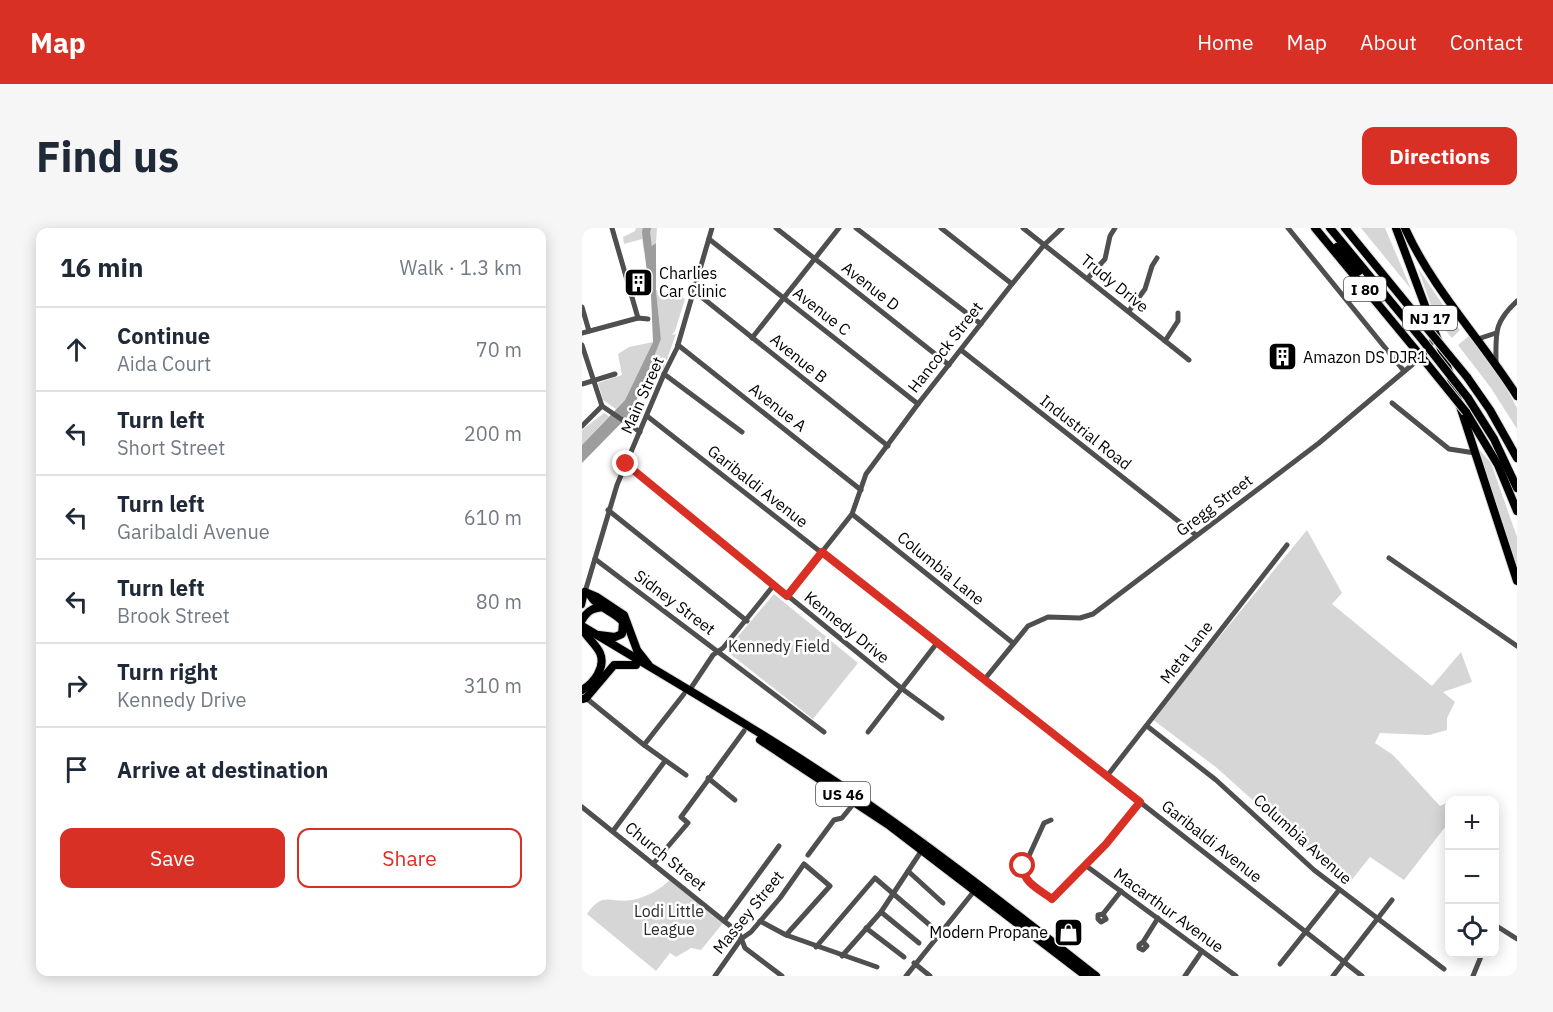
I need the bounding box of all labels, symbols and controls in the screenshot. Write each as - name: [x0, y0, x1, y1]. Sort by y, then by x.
- text: Map: [30, 24, 86, 61]
- text: Home: [1197, 28, 1254, 56]
- text: Map: [1287, 28, 1327, 56]
- text: About: [1360, 28, 1417, 56]
- text: Contact: [1450, 28, 1523, 56]
- button: Directions: [1362, 127, 1517, 185]
- text: Find us: [36, 129, 179, 184]
- text: 16 min: [60, 250, 144, 284]
- street label: Trudy Drive: [1077, 250, 1153, 317]
- text: Walk · 1.3 km: [400, 254, 522, 281]
- street label: Avenue D: [838, 257, 904, 315]
- place label: Charlies Car Clinic: [659, 263, 727, 301]
- building icon: Charlies Car Clinic: [622, 266, 654, 298]
- road number: I 80: [1344, 277, 1386, 301]
- street label: Avenue C: [789, 282, 855, 340]
- street label: Hancock Street: [903, 297, 987, 397]
- road number: NJ 17: [1403, 306, 1457, 330]
- text: Continue: [117, 321, 210, 350]
- street label: Avenue B: [766, 329, 832, 387]
- icon: ahead: [60, 333, 93, 366]
- text: 70 m: [476, 336, 522, 363]
- building icon: Amazon DS DJR1: [1266, 341, 1298, 373]
- place label: Amazon DS DJR1: [1303, 347, 1427, 367]
- text: Aida Court: [117, 350, 211, 377]
- street label: Main Street: [616, 353, 668, 437]
- street label: Avenue A: [745, 378, 811, 436]
- street label: Industrial Road: [1036, 390, 1136, 474]
- text: Turn left: [117, 405, 205, 434]
- icon: left: [60, 417, 93, 450]
- text: 200 m: [464, 420, 522, 447]
- text: Short Street: [117, 434, 225, 461]
- street label: Garibaldi Avenue: [704, 441, 812, 532]
- route end: [612, 450, 638, 476]
- street label: Gregg Street: [1172, 470, 1256, 540]
- text: Turn left: [117, 489, 205, 518]
- icon: left: [60, 501, 93, 534]
- text: 610 m: [464, 504, 522, 531]
- text: Garibaldi Avenue: [117, 518, 270, 545]
- street label: Columbia Lane: [893, 527, 989, 609]
- street label: Sidney Street: [631, 565, 719, 639]
- text: Turn left: [117, 573, 205, 602]
- icon: left: [60, 585, 93, 618]
- street label: Kennedy Drive: [800, 587, 894, 668]
- text: 80 m: [476, 588, 522, 615]
- text: Brook Street: [117, 602, 230, 629]
- street label: Meta Lane: [1155, 616, 1217, 687]
- park label: Kennedy Field: [728, 636, 830, 656]
- text: Turn right: [117, 657, 218, 686]
- icon: right: [60, 669, 93, 702]
- text: 310 m: [464, 672, 522, 699]
- text: Kennedy Drive: [117, 686, 247, 713]
- icon: arrive: [60, 753, 93, 786]
- text: Arrive at destination: [117, 755, 328, 784]
- road number: US 46: [816, 782, 870, 806]
- street label: Columbia Avenue: [1250, 790, 1356, 889]
- street label: Garibaldi Avenue: [1158, 796, 1266, 887]
- map controls: [1445, 796, 1499, 958]
- button: +: [1445, 796, 1499, 850]
- street label: Church Street: [621, 817, 711, 895]
- button: Save: [60, 828, 285, 888]
- button: Share: [297, 828, 522, 888]
- button: −: [1445, 850, 1499, 904]
- route start: [1009, 852, 1035, 878]
- street label: Macarthur Avenue: [1110, 863, 1228, 957]
- street label: Massey Street: [708, 866, 788, 958]
- park label: Lodi Little League: [634, 901, 704, 939]
- button: locate: [1445, 904, 1499, 958]
- shop icon: Modern Propane: [1053, 916, 1085, 948]
- place label: Modern Propane: [929, 922, 1048, 942]

